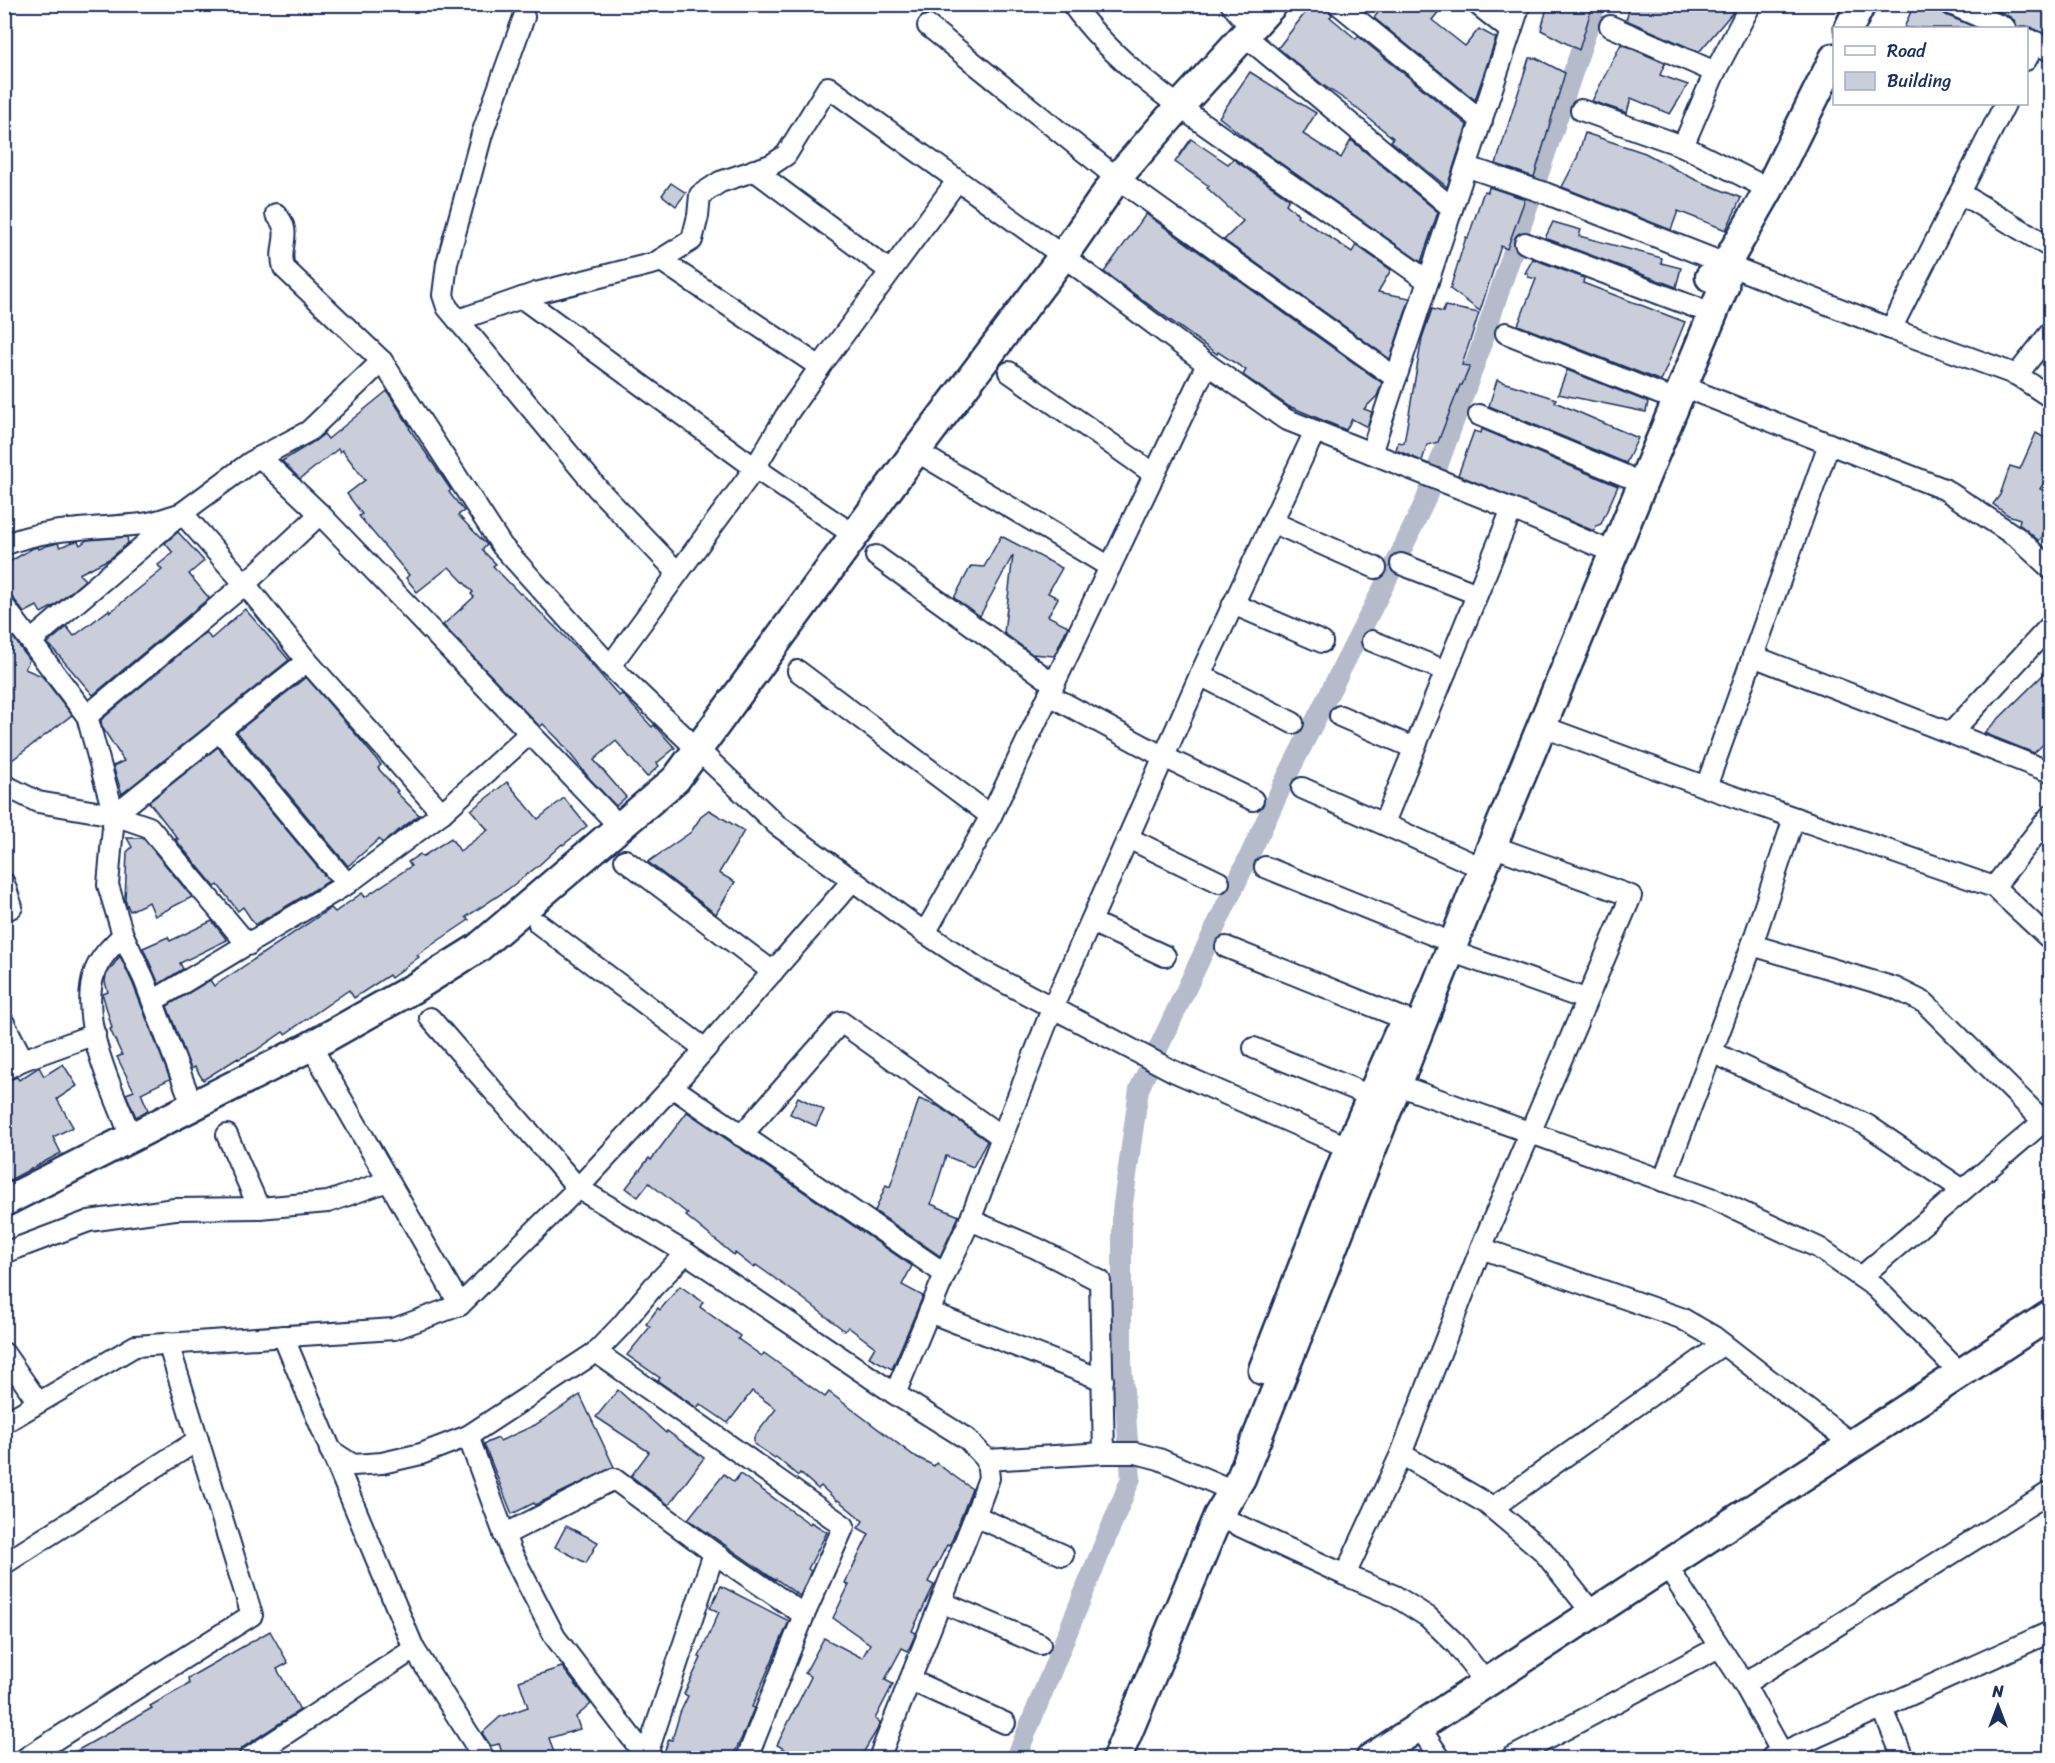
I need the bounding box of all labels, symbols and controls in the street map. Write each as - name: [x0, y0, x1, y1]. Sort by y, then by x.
- legend: [1833, 27, 2028, 105]
- text: Road: [1887, 35, 1927, 67]
- text: Building: [1887, 65, 1951, 97]
- north arrow: [1968, 1676, 2028, 1736]
- text: N: [1991, 1677, 2004, 1706]

